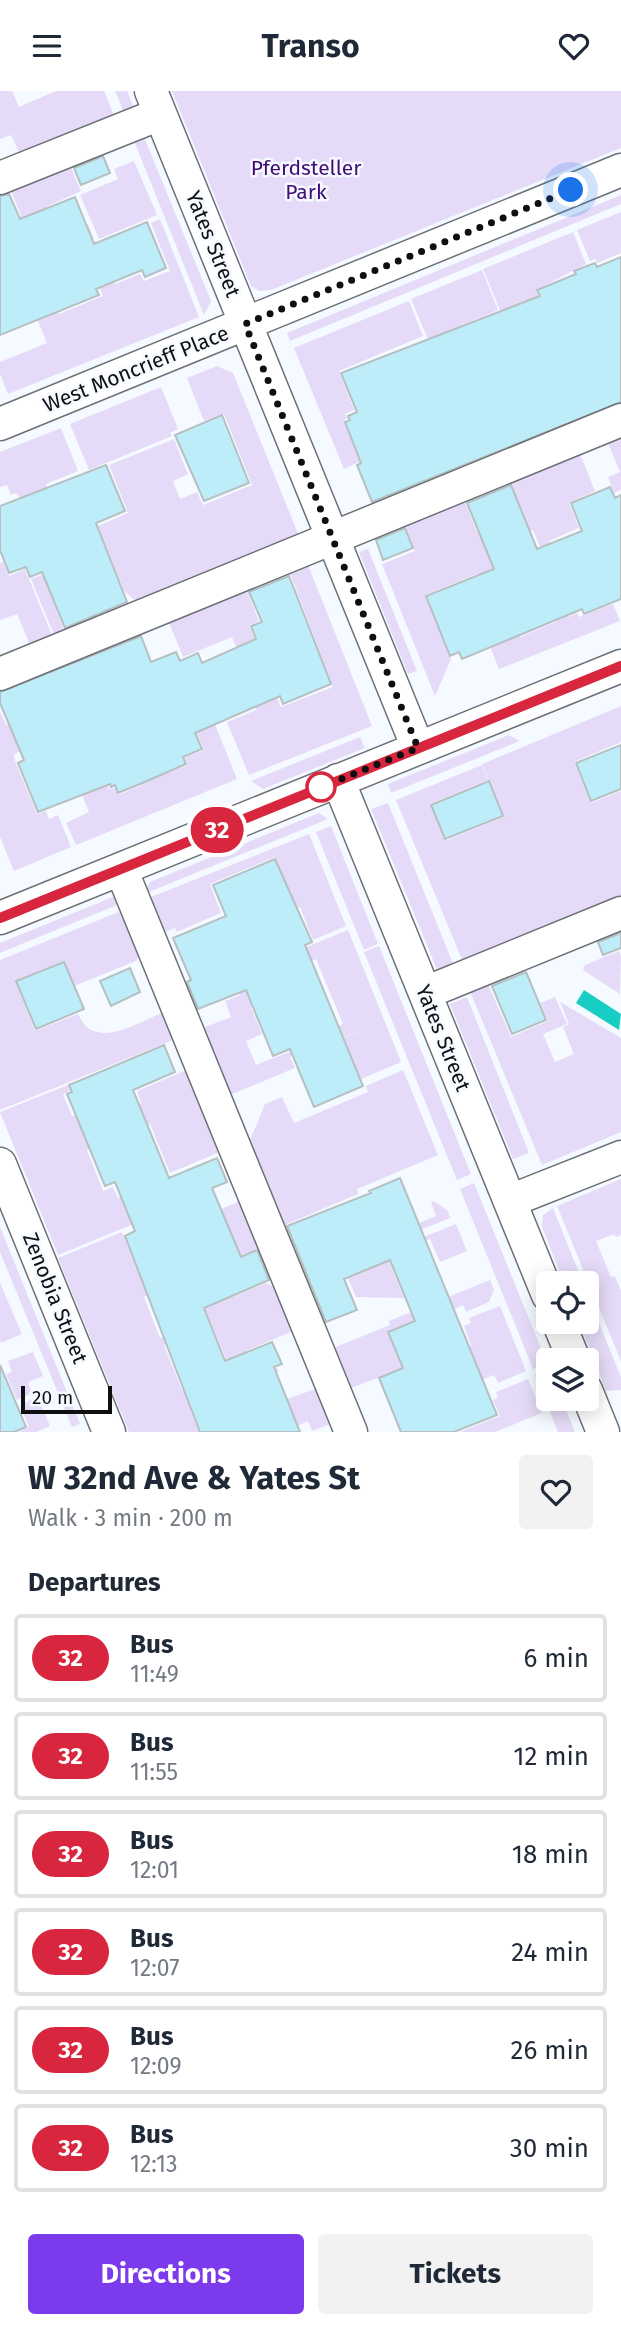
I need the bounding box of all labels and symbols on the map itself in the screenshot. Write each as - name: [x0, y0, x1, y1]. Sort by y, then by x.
- park label: Pferdsteller Park: [251, 155, 361, 205]
- your location: [553, 172, 588, 207]
- street label: Yates Street: [180, 187, 246, 301]
- street label: West Moncrieff Place: [39, 320, 233, 418]
- unlabelled marker: [306, 772, 336, 802]
- line badge: 32: [186, 807, 248, 853]
- street label: Yates Street: [410, 981, 476, 1095]
- street label: Zenobia Street: [17, 1229, 93, 1368]
- scale bar: [21, 1383, 112, 1415]

